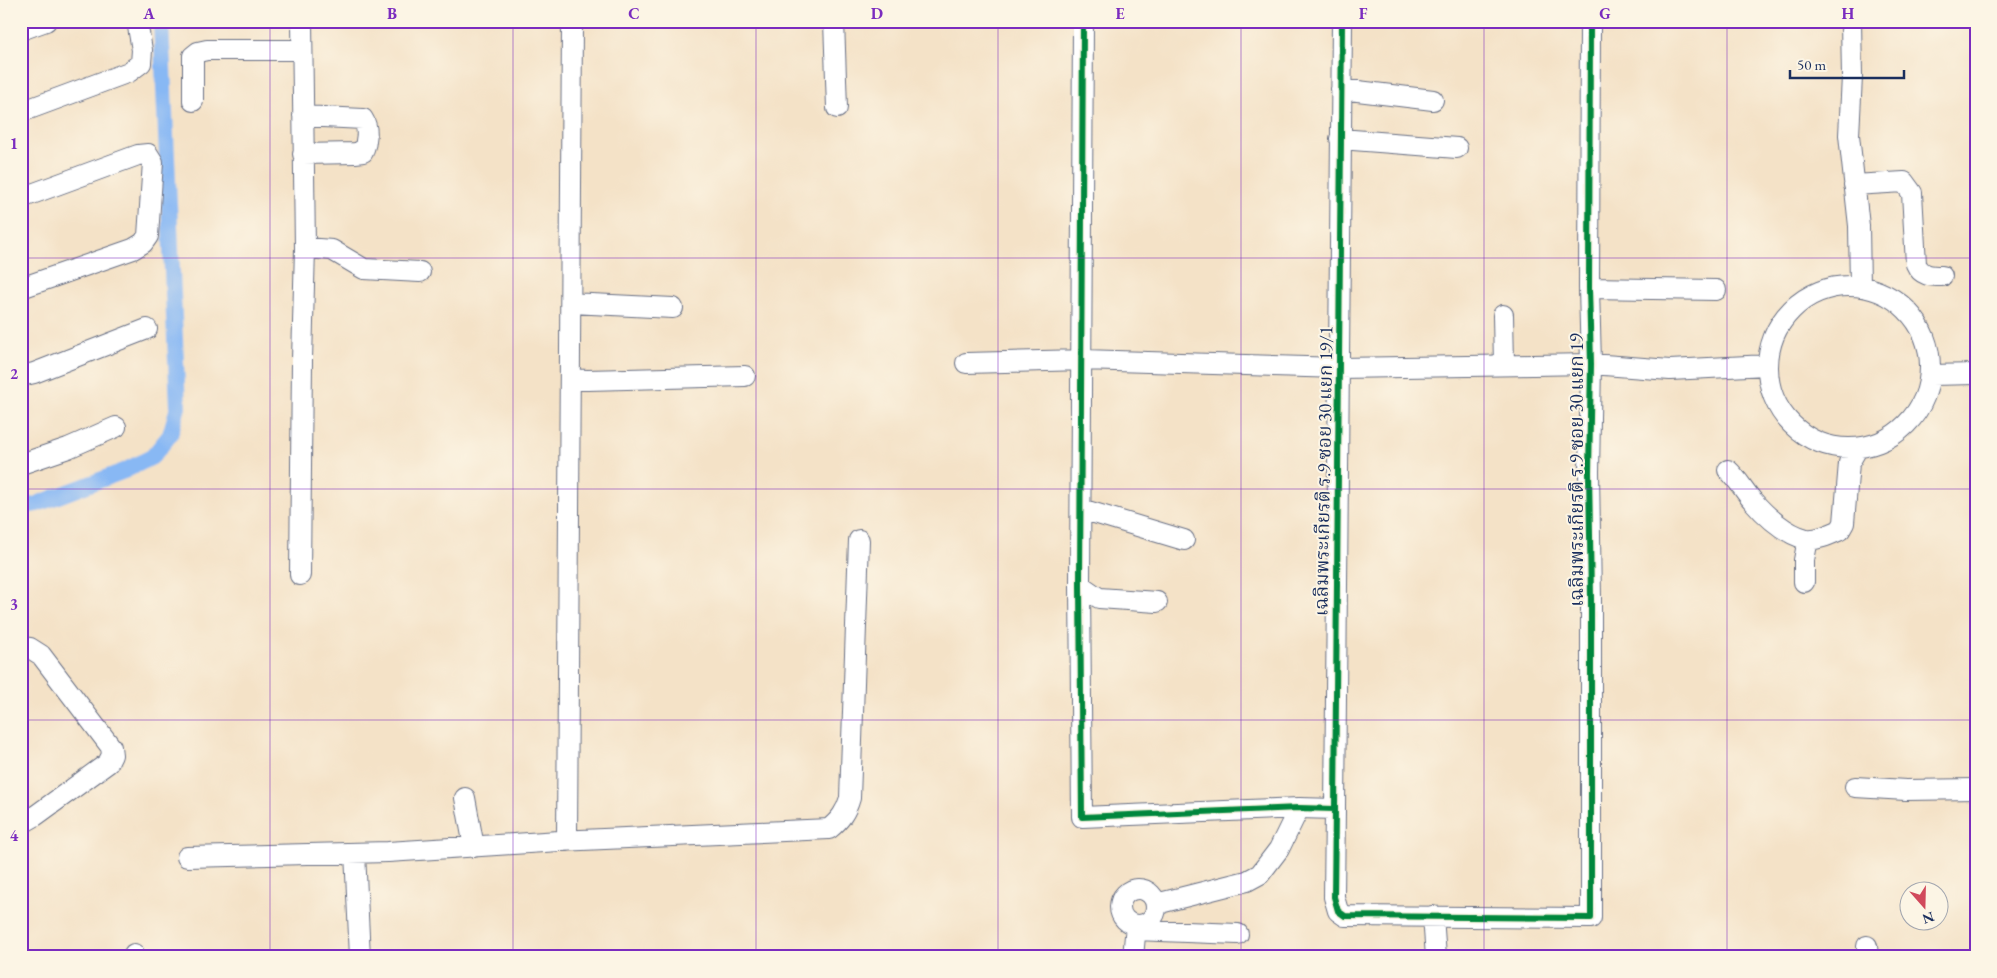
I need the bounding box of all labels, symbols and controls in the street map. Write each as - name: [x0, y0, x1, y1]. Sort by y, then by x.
- text: A: [142, 3, 155, 24]
- text: B: [387, 3, 397, 24]
- text: C: [628, 3, 640, 24]
- text: D: [871, 3, 883, 24]
- text: E: [1115, 3, 1125, 24]
- text: F: [1359, 3, 1368, 24]
- text: G: [1599, 3, 1611, 24]
- text: H: [1842, 3, 1855, 24]
- scale bar: [1790, 48, 1903, 80]
- text: 50 m: [1797, 55, 1826, 74]
- text: 1: [10, 133, 18, 154]
- street label: เฉลิมพระเกียรติ ร.9 ซอย 30 แยก 19/1: [1308, 326, 1339, 616]
- street label: เฉลิมพระเกียรติ ร.9 ซอย 30 แยก 19: [1564, 333, 1589, 607]
- text: 2: [10, 363, 19, 384]
- text: 3: [10, 594, 18, 615]
- text: 4: [10, 825, 19, 846]
- north arrow: [1900, 880, 1950, 930]
- text: N: [1919, 908, 1937, 929]

